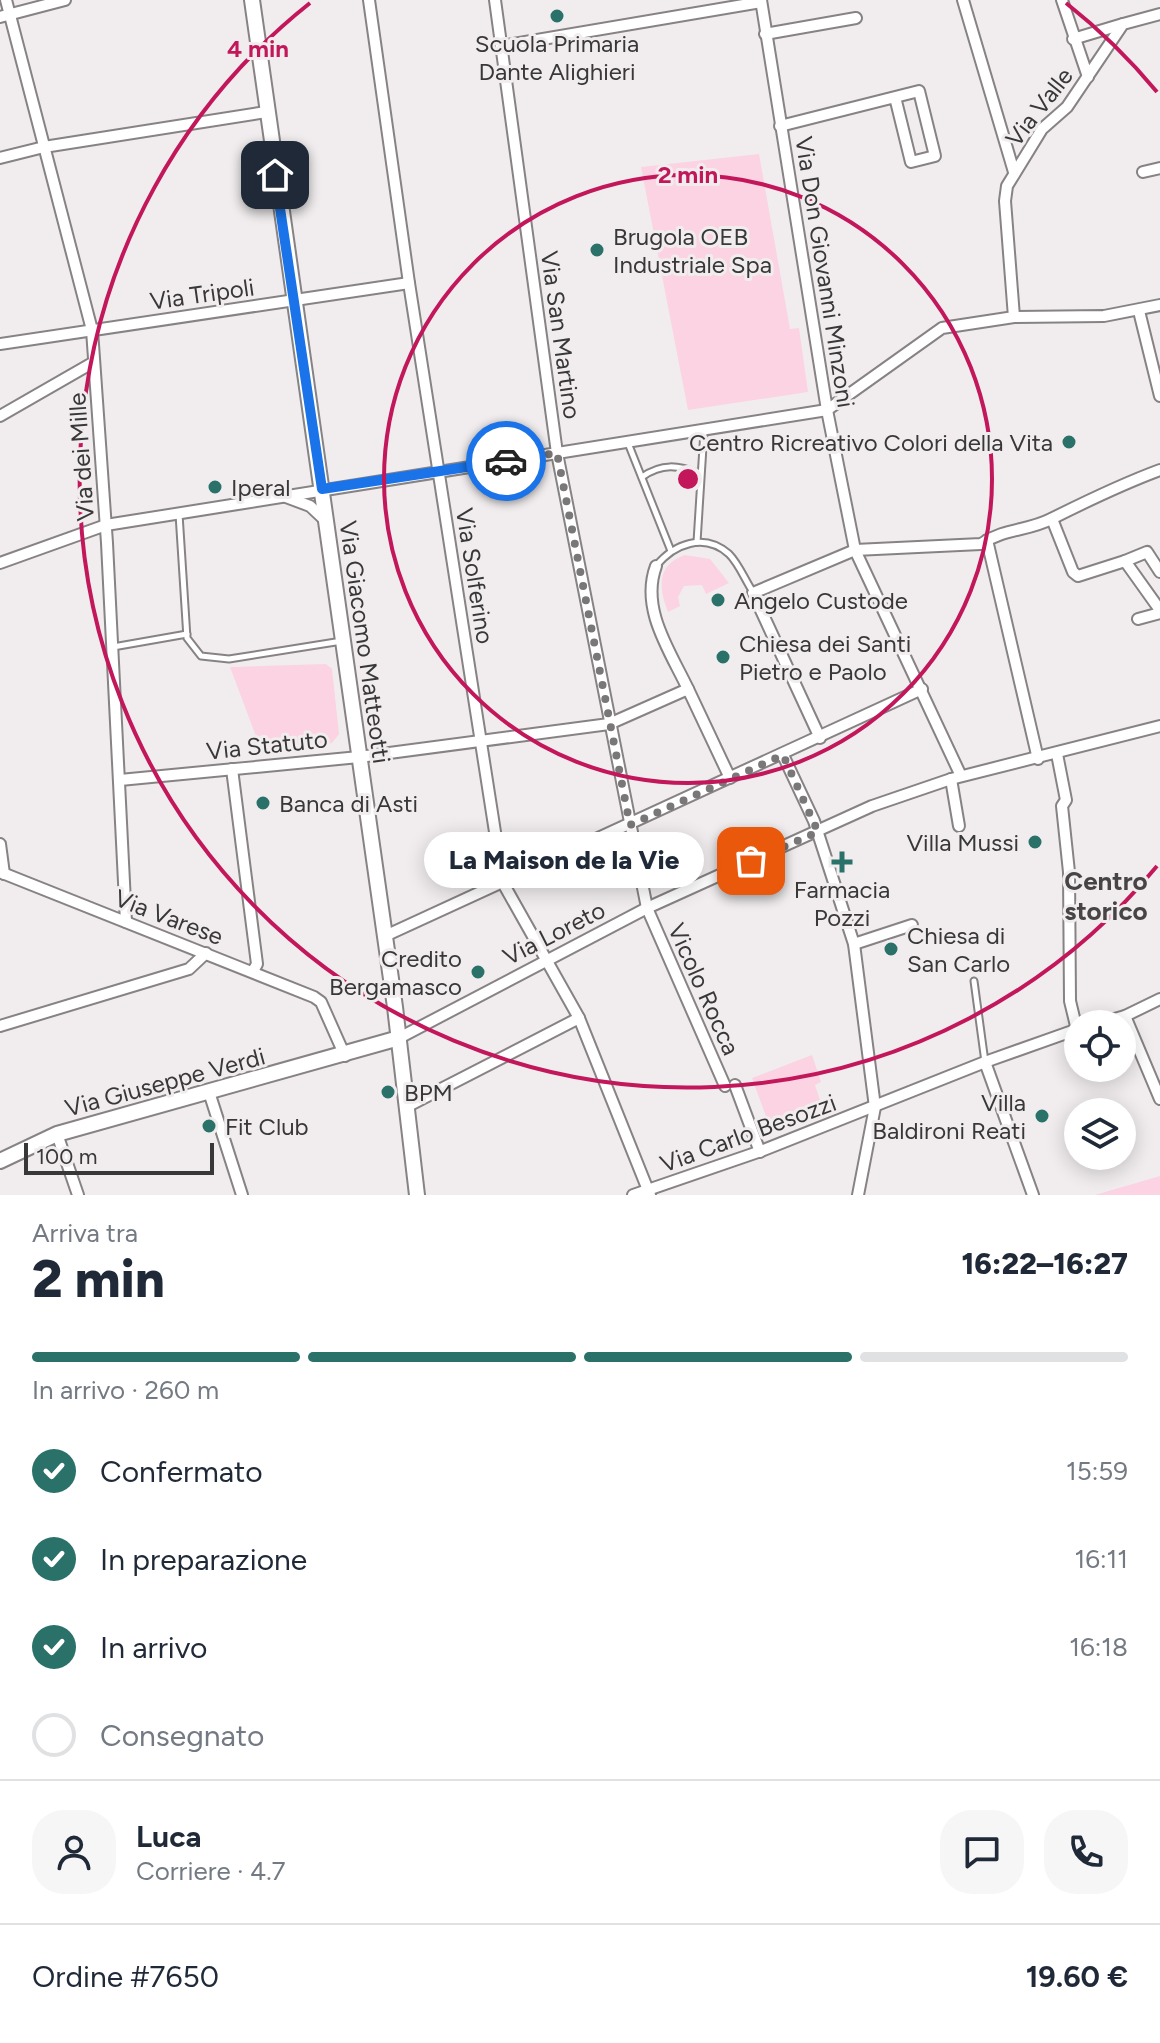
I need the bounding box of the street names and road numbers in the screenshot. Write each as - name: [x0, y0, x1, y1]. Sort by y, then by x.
- street label: Via Valle: [999, 62, 1079, 152]
- street label: Via Don Giovanni Minzoni: [789, 134, 861, 410]
- street label: Via San Martino: [535, 249, 587, 421]
- street label: Via Tripoli: [148, 272, 256, 316]
- street label: Via dei Mille: [62, 392, 100, 522]
- street label: Via Solferino: [450, 506, 500, 646]
- street label: Via Giacomo Matteotti: [334, 519, 396, 765]
- street label: Via Statuto: [205, 724, 329, 766]
- street label: Via Varese: [111, 883, 227, 951]
- street label: Via Loreto: [498, 895, 610, 971]
- street label: Vicolo Rocca: [662, 919, 746, 1059]
- street label: Via Giuseppe Verdi: [62, 1041, 268, 1123]
- street label: Via Carlo Besozzi: [656, 1088, 840, 1178]

